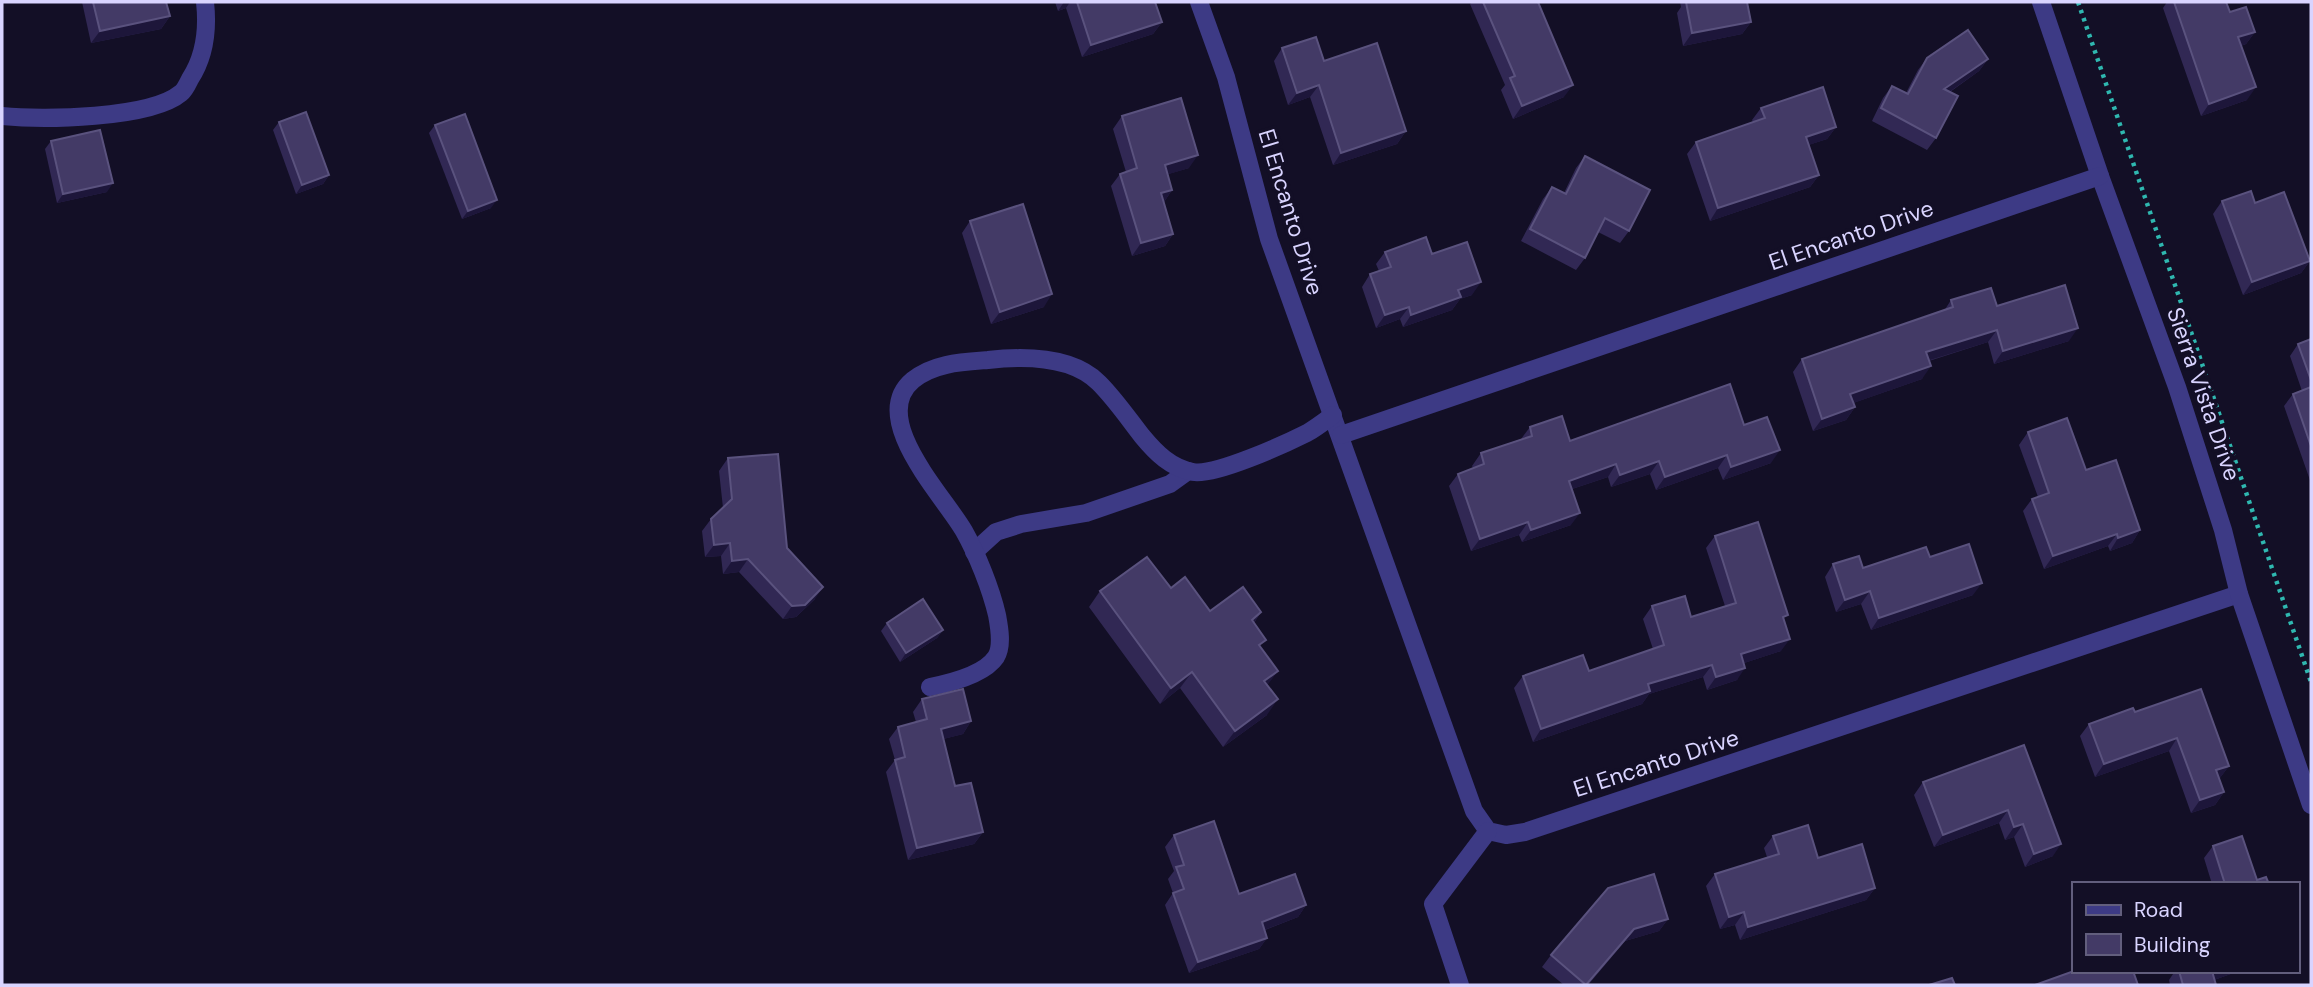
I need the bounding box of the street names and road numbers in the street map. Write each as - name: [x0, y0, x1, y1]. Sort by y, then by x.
- street label: El Encanto Drive: [1251, 125, 1331, 299]
- street label: El Encanto Drive: [1765, 193, 1937, 277]
- street label: Sierra Vista Drive: [2160, 303, 2248, 485]
- street label: El Encanto Drive: [1569, 722, 1743, 804]

